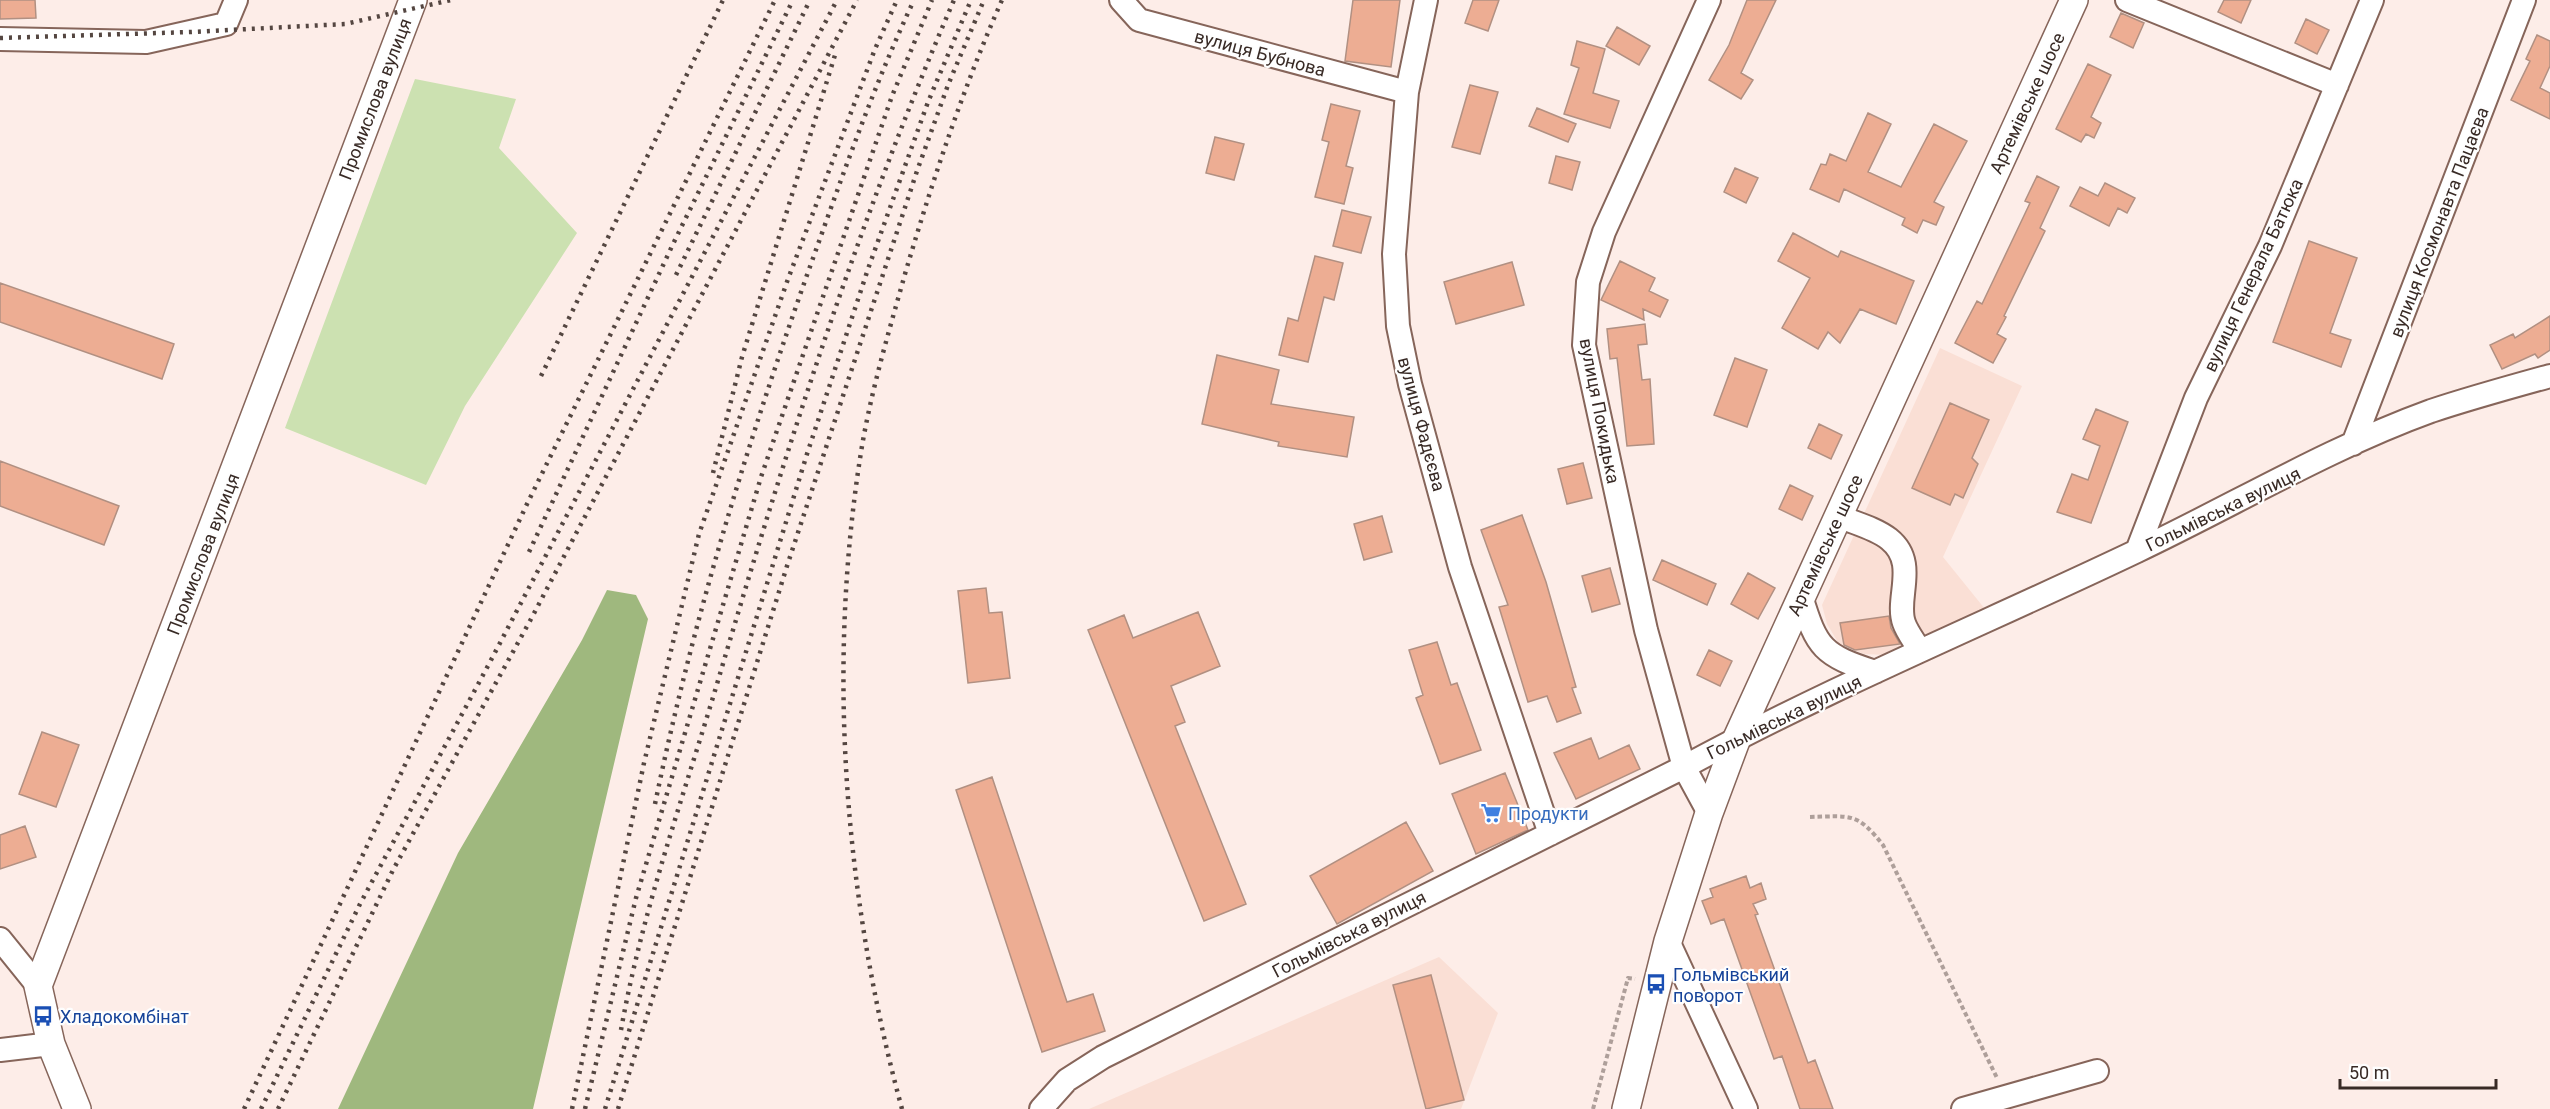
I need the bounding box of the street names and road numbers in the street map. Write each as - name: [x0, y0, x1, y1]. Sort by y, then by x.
- street label: Промислова вулиця: [334, 15, 416, 183]
- street label: вулиця Бубнова: [1192, 25, 1328, 81]
- street label: Артемівське шосе: [1985, 29, 2069, 177]
- street label: вулиця Космонавта Пацаєва: [2385, 104, 2493, 340]
- street label: вулиця Генерала Батюка: [2199, 175, 2307, 375]
- street label: вулиця Покидька: [1576, 337, 1624, 485]
- street label: вулиця Фадєєва: [1394, 354, 1450, 494]
- street label: Гольмівська вулиця: [2142, 462, 2304, 556]
- street label: Промислова вулиця: [162, 470, 244, 638]
- street label: Артемівське шосе: [1783, 471, 1867, 619]
- street label: Гольмівська вулиця: [1703, 670, 1865, 764]
- street label: Гольмівська вулиця: [1269, 886, 1429, 982]

